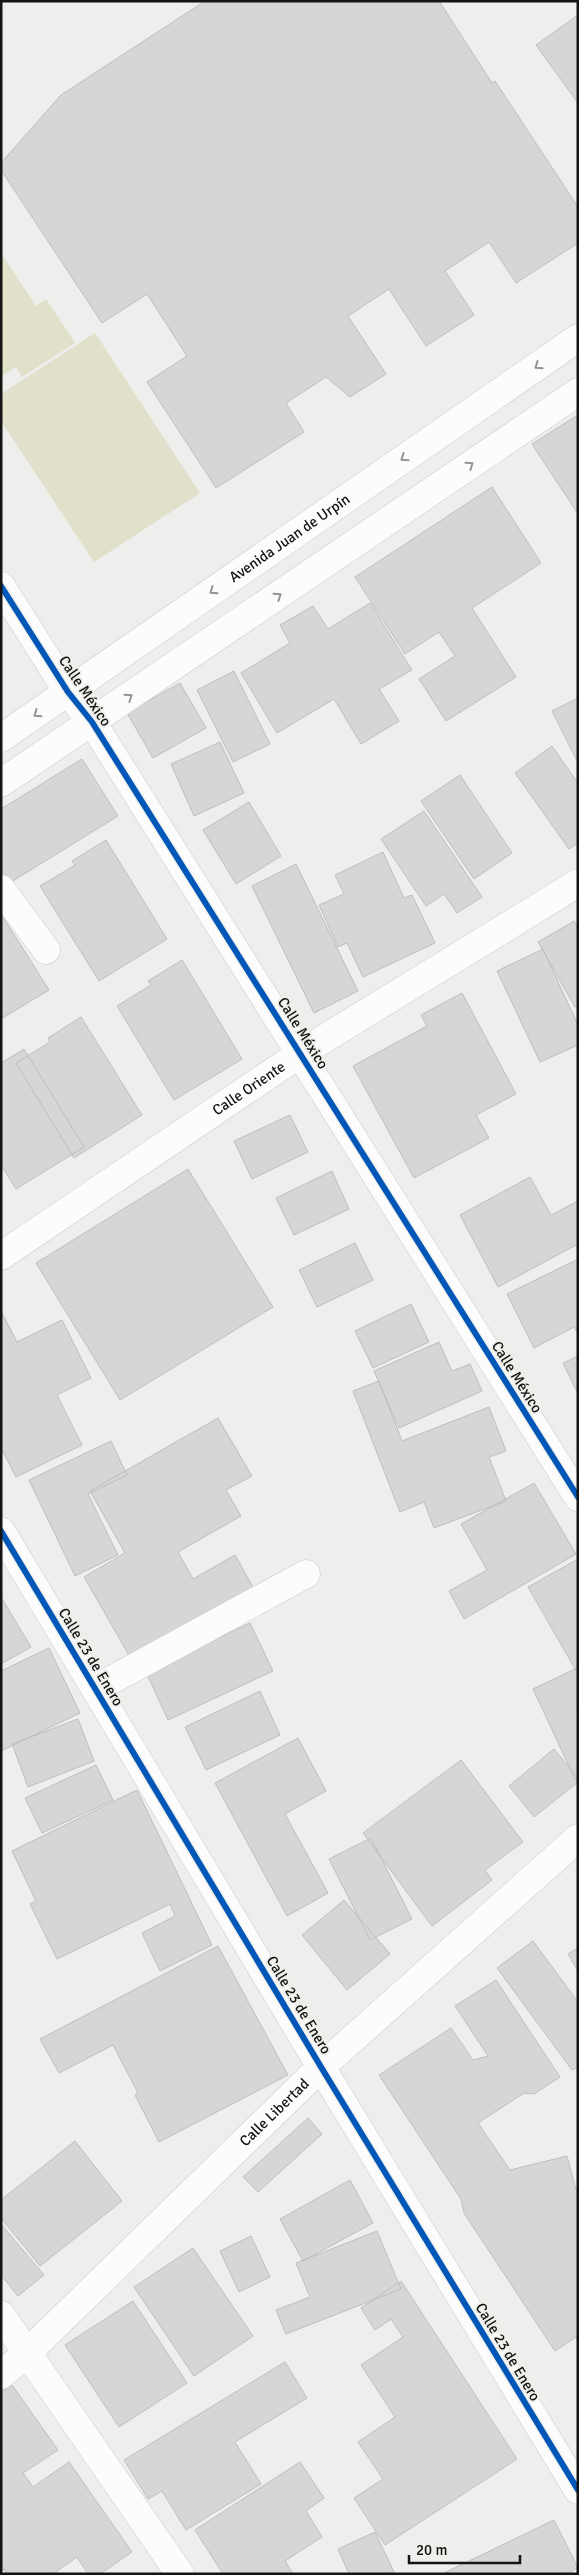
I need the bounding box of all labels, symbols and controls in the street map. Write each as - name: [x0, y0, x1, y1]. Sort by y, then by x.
- one-way arrow: [534, 360, 544, 369]
- one-way arrow: [401, 452, 410, 461]
- one-way arrow: [464, 462, 474, 471]
- street label: Avenida Juan de Urpín: [226, 490, 353, 586]
- one-way arrow: [210, 585, 219, 594]
- one-way arrow: [272, 593, 281, 602]
- street label: Calle México: [55, 652, 115, 730]
- one-way arrow: [123, 694, 133, 703]
- one-way arrow: [33, 708, 43, 717]
- street label: Calle México: [274, 994, 332, 1072]
- street label: Calle Oriente: [209, 1057, 288, 1119]
- street label: Calle México: [488, 1338, 546, 1416]
- street label: Calle 23 de Enero: [55, 1605, 127, 1710]
- street label: Calle 23 de Enero: [263, 1953, 335, 2058]
- street label: Calle Libertad: [236, 2075, 313, 2150]
- street label: Calle 23 de Enero: [472, 2300, 544, 2405]
- scale bar: [409, 2532, 520, 2564]
- text: 20 m: [416, 2541, 447, 2559]

